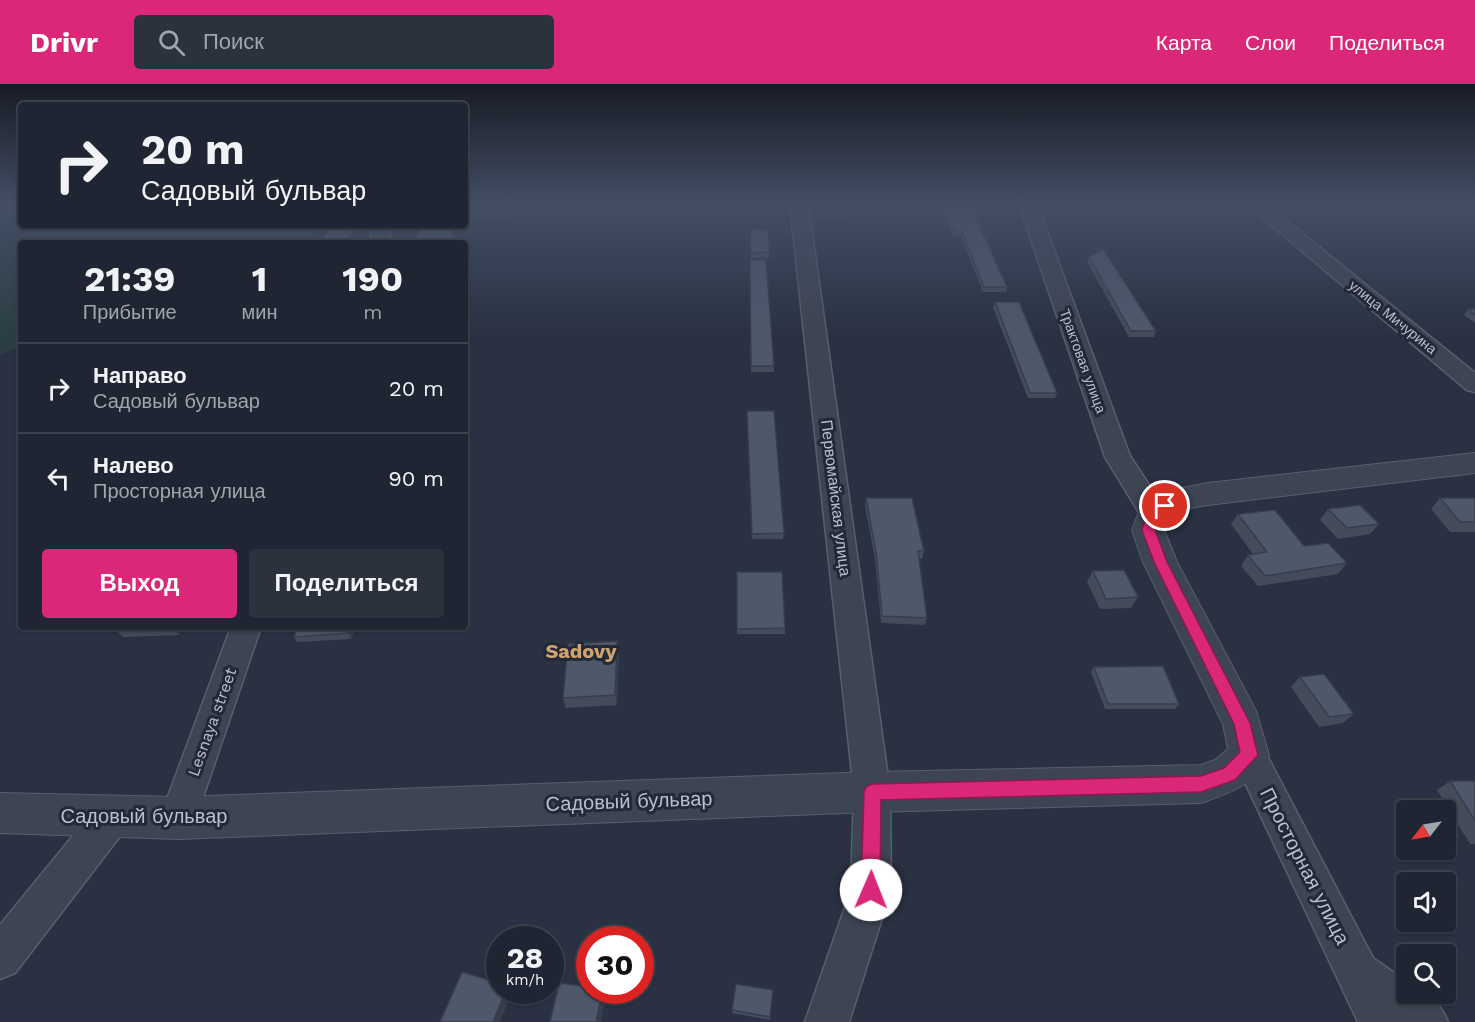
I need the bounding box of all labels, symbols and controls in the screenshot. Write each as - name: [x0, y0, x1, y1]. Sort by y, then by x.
- search box: [134, 15, 554, 69]
- text: Drivr: [30, 26, 98, 59]
- icon: search: [155, 26, 188, 59]
- text: Поиск: [203, 29, 264, 54]
- text: Карта: [1156, 30, 1212, 55]
- text: Слои: [1245, 30, 1296, 55]
- text: Поделиться: [1329, 30, 1445, 55]
- text: 20 m: [141, 125, 245, 174]
- icon: right: [42, 126, 120, 204]
- text: Садовый бульвар: [141, 175, 366, 207]
- text: 21:39: [84, 258, 175, 300]
- text: 1: [252, 258, 267, 300]
- text: 190: [342, 258, 403, 300]
- street label: улица Мичурина: [1346, 277, 1440, 357]
- text: Прибытие: [83, 300, 177, 324]
- text: мин: [242, 300, 278, 324]
- text: m: [363, 300, 382, 324]
- street label: Трактовая улица: [1057, 307, 1109, 415]
- text: Направо: [93, 363, 187, 388]
- icon: right: [42, 372, 75, 405]
- text: 20 m: [389, 376, 444, 401]
- text: Садовый бульвар: [93, 389, 260, 413]
- street label: Первомайская улица: [817, 419, 855, 578]
- text: Налево: [93, 453, 174, 478]
- icon: left: [42, 462, 75, 495]
- text: 90 m: [388, 466, 444, 491]
- text: Просторная улица: [93, 479, 266, 503]
- pin: [1139, 480, 1190, 531]
- icon: arrive: [1148, 489, 1181, 522]
- button: Выход: [42, 549, 237, 618]
- button: Поделиться: [249, 549, 444, 618]
- district label: Sadovy: [545, 639, 617, 663]
- street label: Lesnaya street: [184, 665, 241, 779]
- street label: Просторная улица: [1255, 784, 1355, 949]
- street label: Садовый бульвар: [545, 786, 713, 816]
- north arrow: [1396, 800, 1456, 860]
- map controls: [1396, 800, 1456, 1004]
- street label: Садовый бульвар: [61, 804, 227, 828]
- position arrow: [839, 858, 903, 922]
- button: sound: [1396, 872, 1456, 932]
- speed limit sign: 30: [576, 926, 654, 1004]
- text: 28: [507, 940, 543, 975]
- button: search: [1396, 944, 1456, 1004]
- text: km/h: [506, 971, 544, 989]

